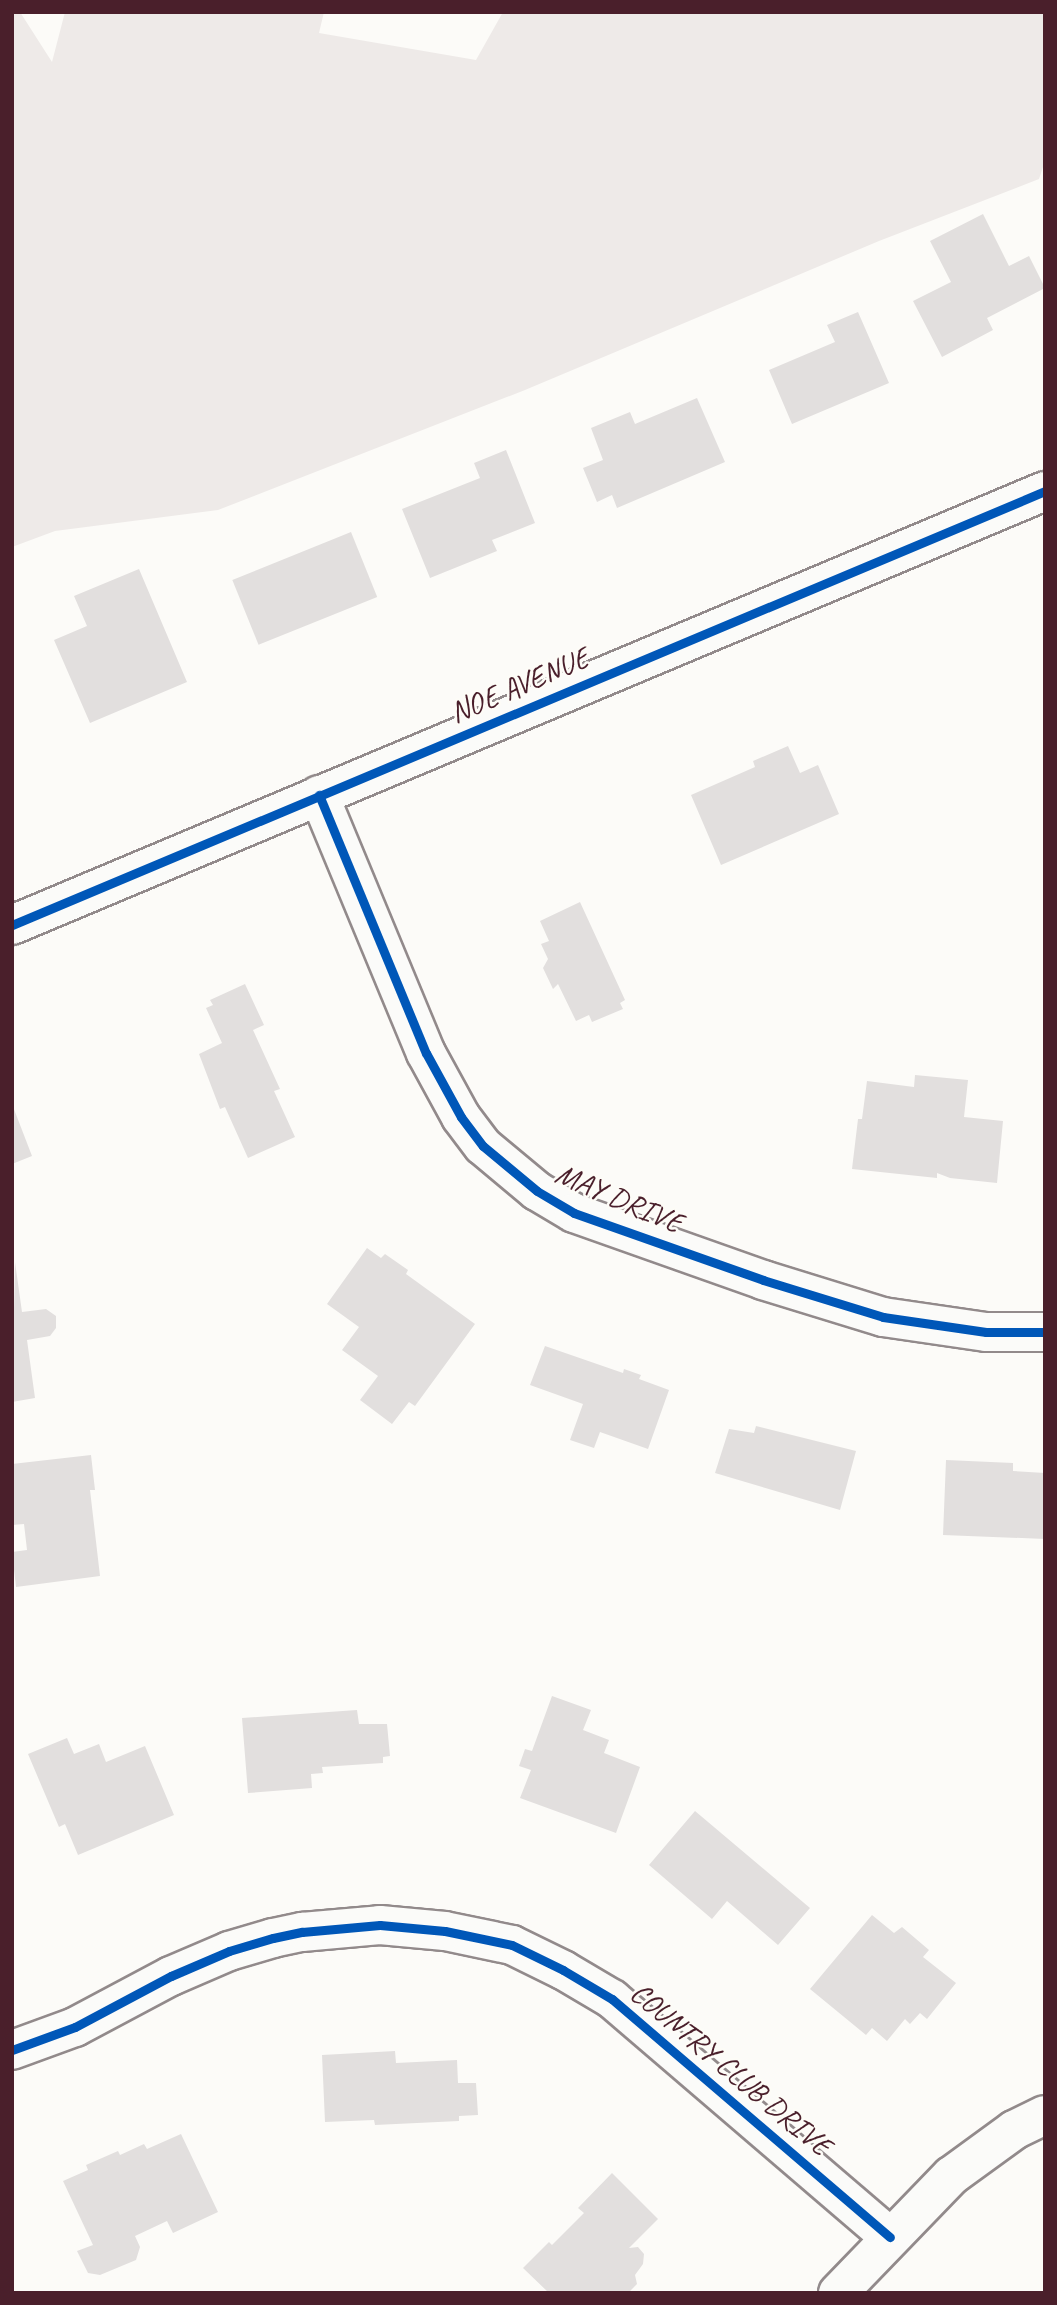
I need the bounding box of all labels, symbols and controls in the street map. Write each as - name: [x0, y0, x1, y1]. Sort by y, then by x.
- street label: NOE AVENUE: [444, 640, 594, 730]
- street label: MAY DRIVE: [551, 1156, 687, 1240]
- street label: COUNTRY CLUB DRIVE: [624, 1975, 838, 2163]

